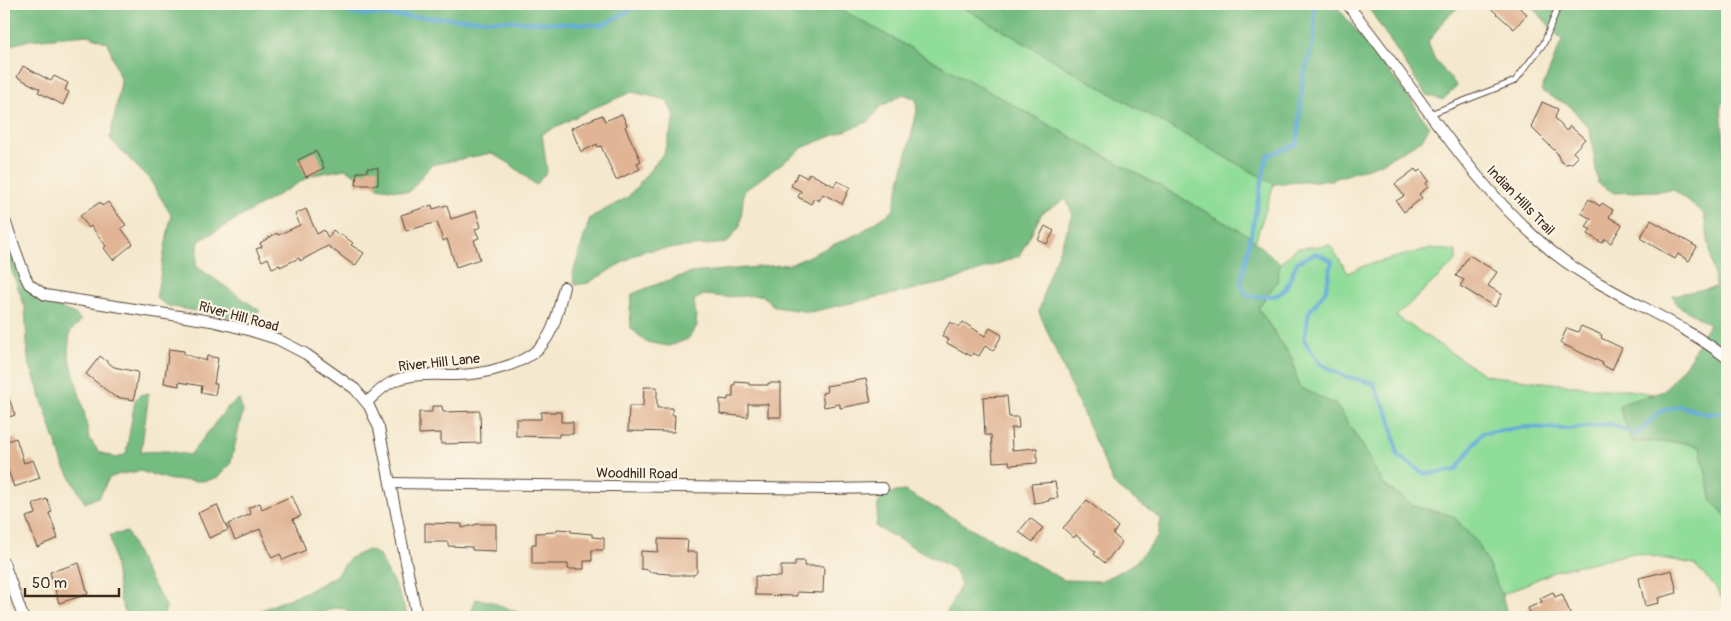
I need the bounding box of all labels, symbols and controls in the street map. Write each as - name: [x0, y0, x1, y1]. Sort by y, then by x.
- street label: Indian Hills Trail: [1483, 162, 1558, 239]
- street label: River Hill Road: [197, 298, 281, 335]
- street label: River Hill Lane: [397, 350, 481, 375]
- street label: Woodhill Road: [596, 464, 678, 483]
- scale bar: [25, 566, 119, 598]
- text: 50 m: [32, 574, 67, 593]

